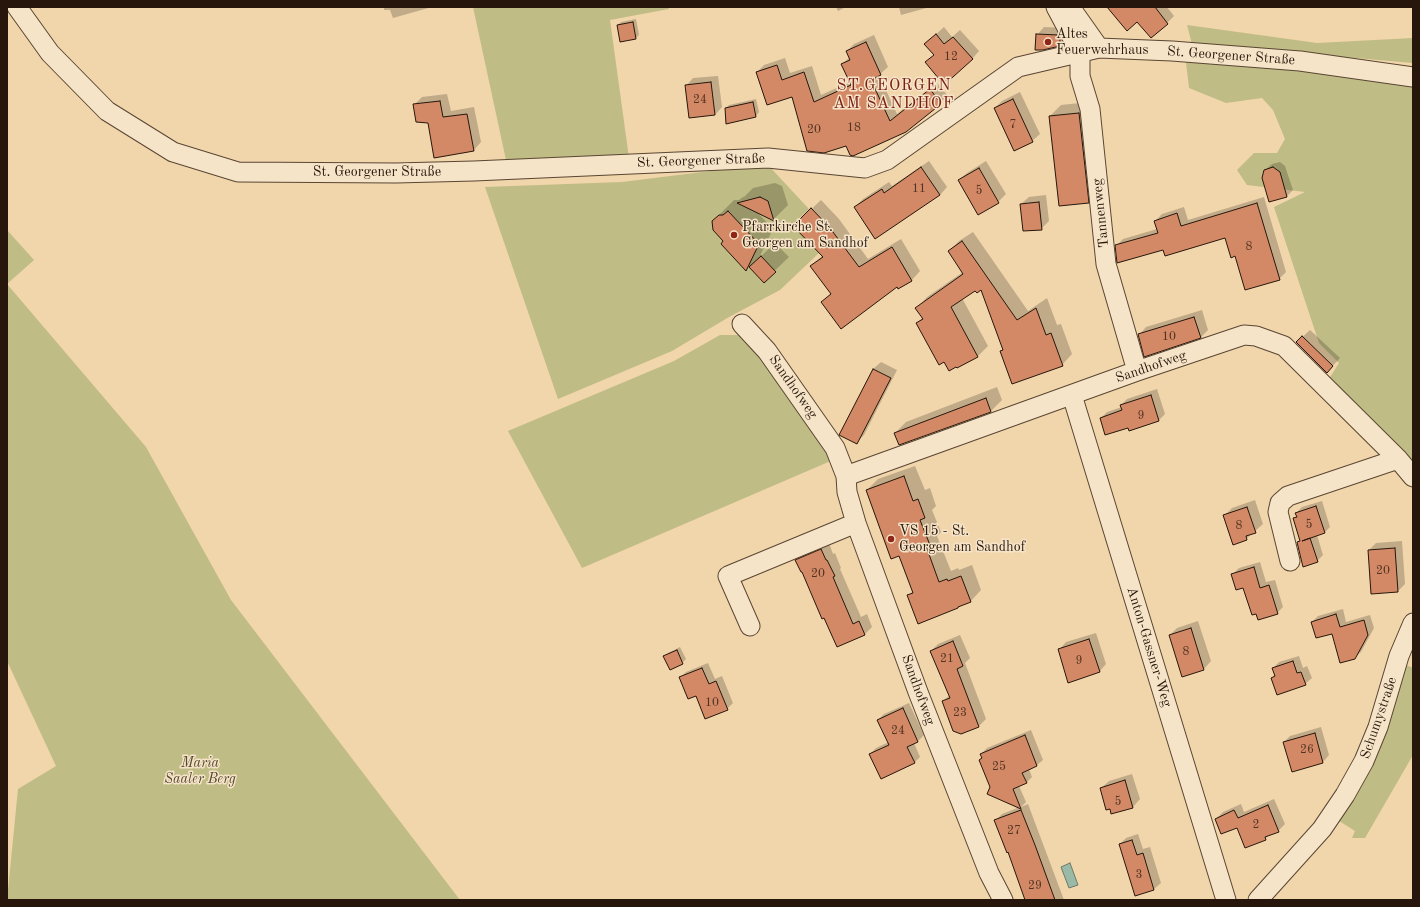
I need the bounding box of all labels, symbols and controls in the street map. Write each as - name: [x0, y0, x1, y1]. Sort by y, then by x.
- place label: Altes Feuerwehrhaus: [1056, 26, 1149, 58]
- marker: Altes Feuerwehrhaus: [1043, 37, 1053, 47]
- street label: St. Georgener Straße: [1166, 43, 1296, 69]
- house number: 12: [944, 50, 958, 64]
- district label: ST.GEORGEN AM SANDHOF: [833, 76, 955, 114]
- house number: 24: [693, 93, 707, 107]
- house number: 7: [1010, 118, 1016, 132]
- house number: 18: [847, 121, 861, 135]
- house number: 20: [807, 123, 821, 137]
- street label: St. Georgener Straße: [637, 150, 765, 172]
- street label: St. Georgener Straße: [313, 164, 441, 180]
- street label: Tannenweg: [1089, 178, 1113, 248]
- house number: 11: [912, 182, 926, 196]
- house number: 5: [976, 184, 982, 198]
- place label: Pfarrkirche St. Georgen am Sandhof: [742, 219, 868, 252]
- marker: Pfarrkirche St. Georgen am Sandhof: [729, 230, 739, 240]
- house number: 8: [1246, 240, 1252, 254]
- house number: 10: [1162, 330, 1176, 344]
- street label: Sandhofweg: [1113, 347, 1189, 387]
- street label: Sandhofweg: [765, 352, 821, 422]
- house number: 9: [1138, 409, 1144, 423]
- house number: 5: [1306, 518, 1312, 532]
- house number: 8: [1236, 519, 1242, 533]
- place label: VS 15 - St. Georgen am Sandhof: [899, 523, 1025, 556]
- marker: VS 15 - St. Georgen am Sandhof: [886, 534, 896, 544]
- house number: 20: [1376, 564, 1390, 578]
- house number: 20: [811, 567, 825, 581]
- street label: Anton-Gassner-Weg: [1123, 585, 1175, 709]
- house number: 8: [1183, 645, 1189, 659]
- street label: Sandhofweg: [897, 652, 939, 728]
- house number: 21: [940, 652, 954, 666]
- house number: 9: [1076, 654, 1082, 668]
- street label: Schumystraße: [1357, 675, 1401, 761]
- house number: 10: [705, 696, 719, 710]
- house number: 23: [953, 706, 967, 720]
- house number: 24: [891, 724, 905, 738]
- house number: 26: [1300, 743, 1314, 757]
- park label: Maria Saaler Berg: [164, 755, 236, 788]
- house number: 25: [992, 760, 1006, 774]
- house number: 5: [1115, 795, 1121, 809]
- house number: 2: [1253, 818, 1259, 832]
- house number: 27: [1007, 824, 1021, 838]
- house number: 3: [1136, 868, 1142, 882]
- house number: 29: [1028, 879, 1042, 893]

